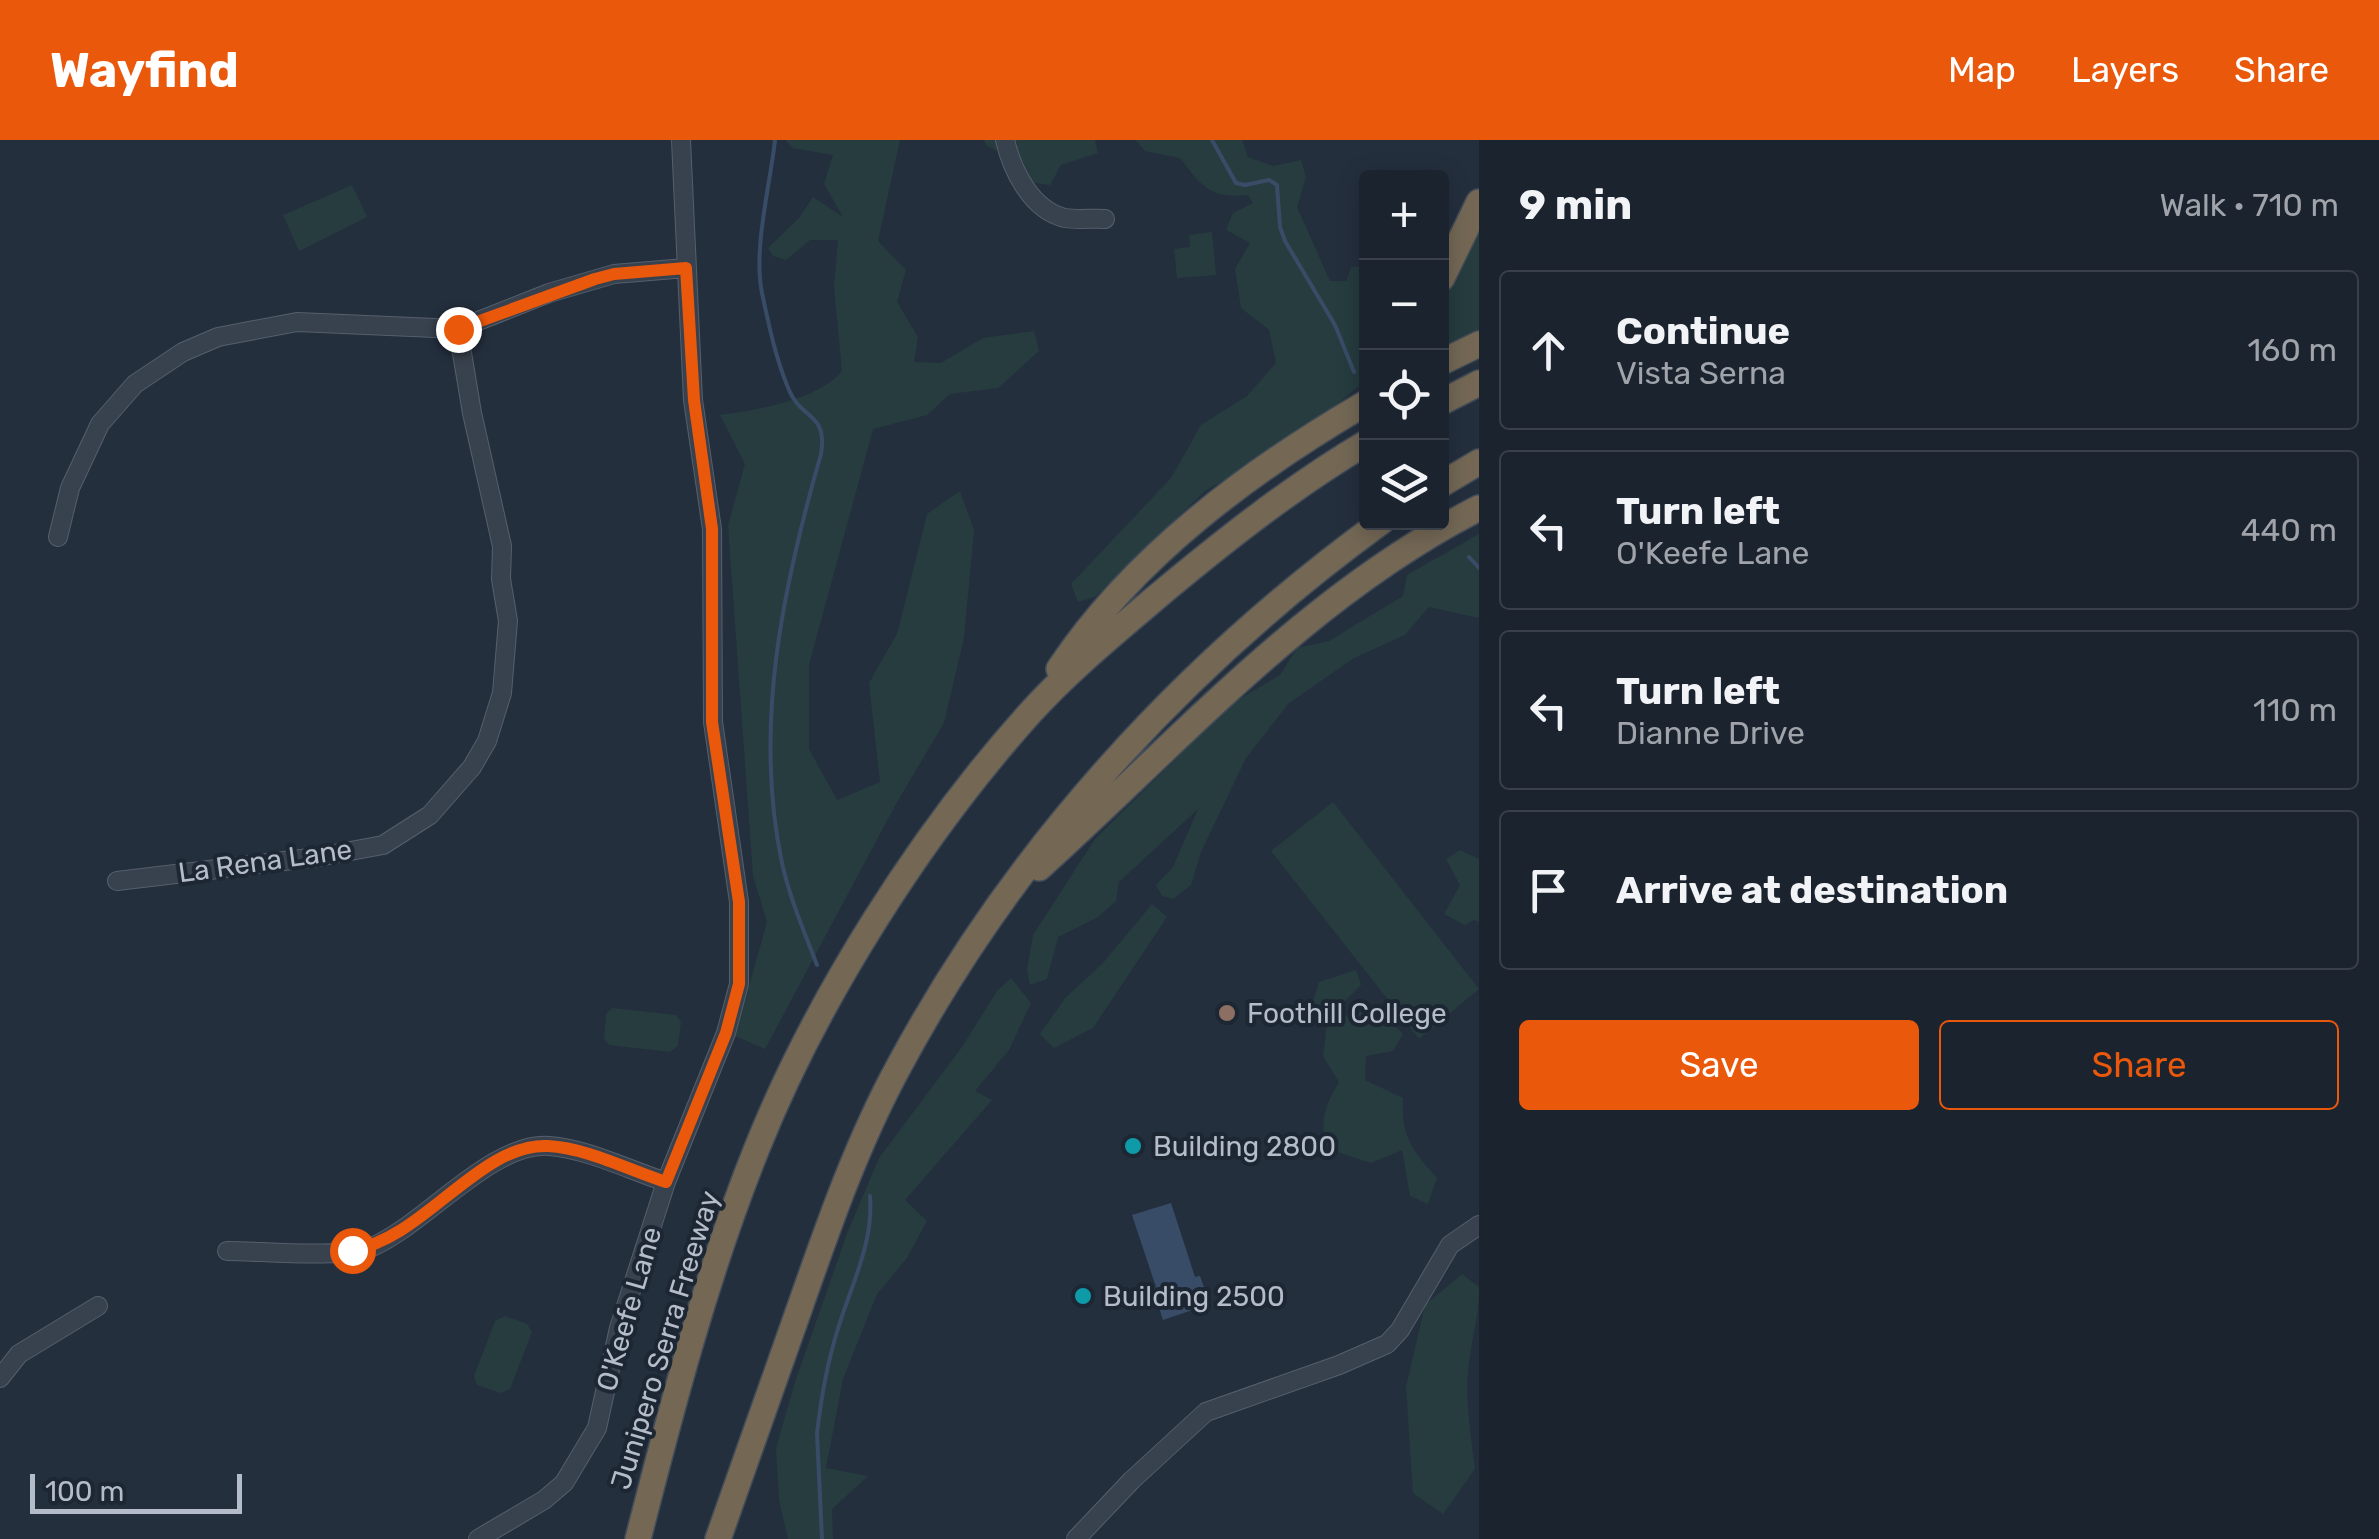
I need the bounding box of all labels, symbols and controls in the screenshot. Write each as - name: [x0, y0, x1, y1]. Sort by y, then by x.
- text: Wayfind: [50, 42, 239, 99]
- text: Map: [1948, 49, 2016, 91]
- text: Layers: [2071, 49, 2179, 91]
- text: Share: [2234, 49, 2329, 91]
- map controls: [1359, 170, 1449, 530]
- button: +: [1359, 170, 1449, 260]
- text: 9 min: [1519, 180, 1632, 230]
- text: Walk · 710 m: [2159, 186, 2339, 224]
- button: −: [1359, 260, 1449, 350]
- route end: [436, 307, 482, 353]
- text: Continue: [1616, 308, 1790, 354]
- icon: ahead: [1521, 323, 1576, 378]
- text: 160 m: [2247, 331, 2337, 369]
- button: locate: [1359, 350, 1449, 440]
- text: Vista Serna: [1616, 354, 1786, 392]
- button: layers: [1359, 440, 1449, 530]
- text: Turn left: [1616, 488, 1780, 534]
- icon: left: [1521, 503, 1576, 558]
- text: 440 m: [2241, 511, 2337, 549]
- text: O'Keefe Lane: [1616, 534, 1809, 572]
- text: Turn left: [1616, 668, 1780, 714]
- icon: left: [1521, 683, 1576, 738]
- text: 110 m: [2253, 691, 2337, 729]
- text: Dianne Drive: [1616, 714, 1805, 752]
- street label: La Rena Lane: [176, 832, 354, 890]
- icon: arrive: [1521, 863, 1576, 918]
- text: Arrive at destination: [1616, 867, 2008, 913]
- place label: Foothill College: [1247, 997, 1447, 1030]
- marker: Foothill College: [1216, 1002, 1238, 1024]
- button: Save: [1519, 1020, 1919, 1110]
- button: Share: [1939, 1020, 2339, 1110]
- place label: Building 2800: [1153, 1130, 1336, 1163]
- marker: Building 2800: [1122, 1135, 1144, 1157]
- street label: Junipero Serra Freeway: [604, 1187, 726, 1493]
- street label: O'Keefe Lane: [590, 1223, 668, 1395]
- route start: [330, 1228, 376, 1274]
- place label: Building 2500: [1103, 1280, 1285, 1313]
- marker: Building 2500: [1072, 1285, 1094, 1307]
- scale bar: [30, 1469, 242, 1514]
- text: 100 m: [45, 1475, 124, 1508]

